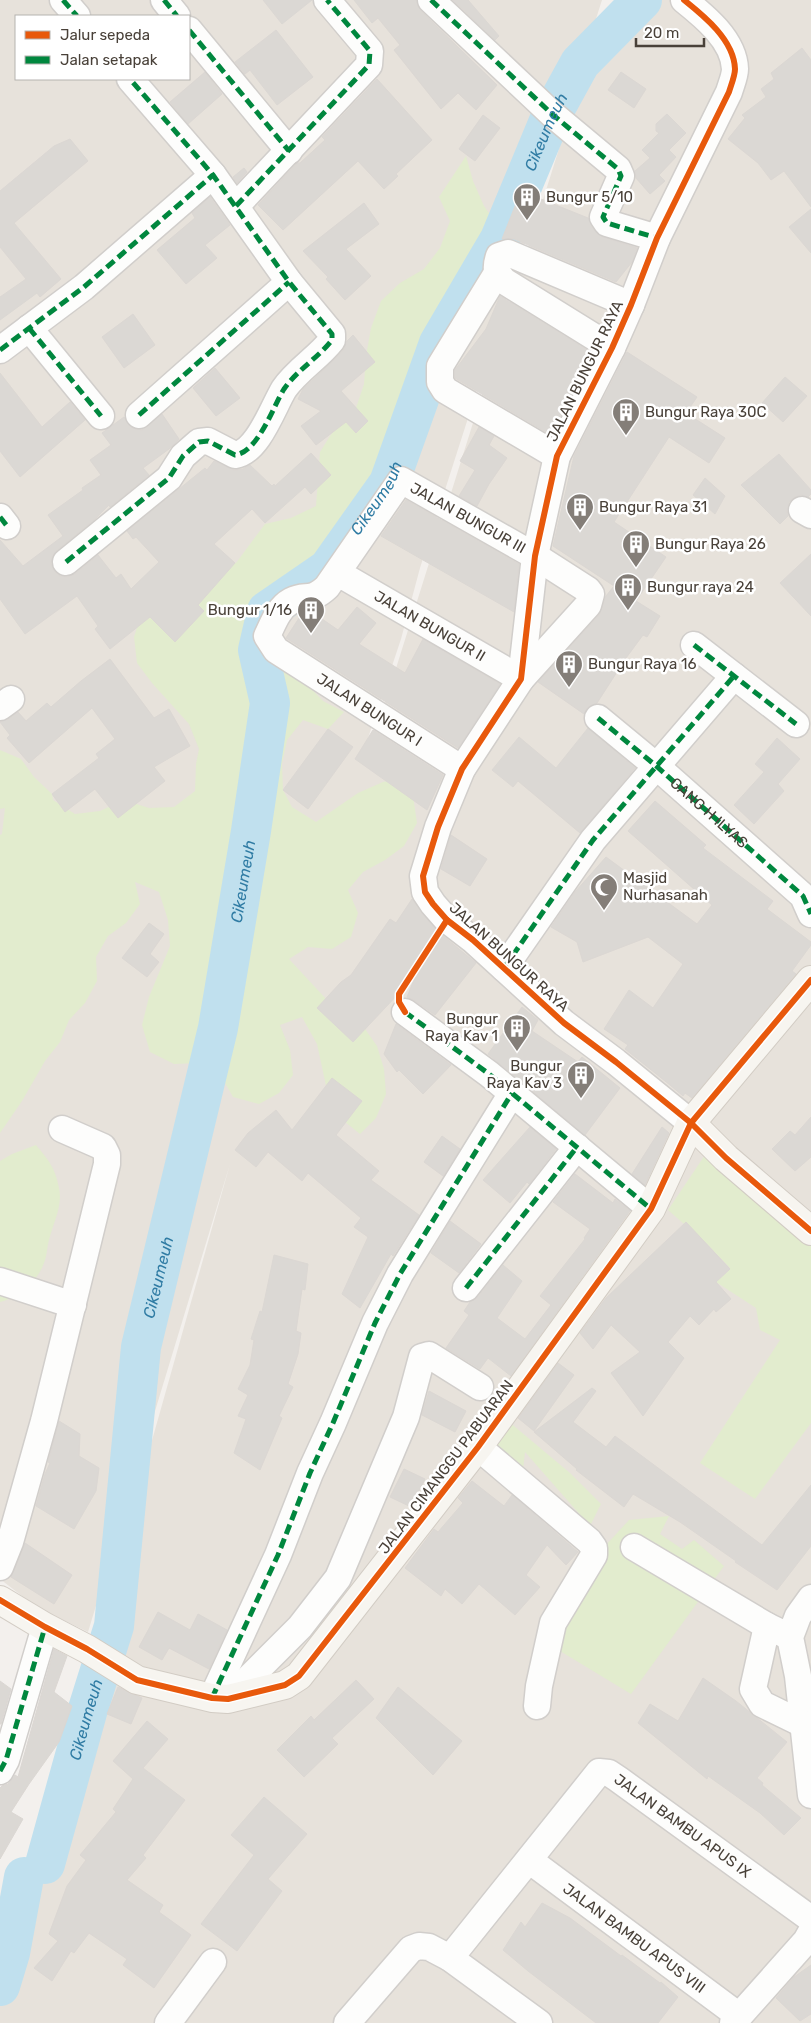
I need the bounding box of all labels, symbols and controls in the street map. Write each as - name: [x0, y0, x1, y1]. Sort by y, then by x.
- legend: [15, 15, 190, 80]
- scale bar: [636, 15, 704, 47]
- text: 20 m: [644, 24, 679, 42]
- text: Jalur sepeda: [60, 26, 150, 44]
- text: Jalan setapak: [60, 51, 158, 69]
- water label: Cikeumeuh: [520, 90, 572, 174]
- building icon: Bungur 5/10: [512, 182, 542, 221]
- place label: Bungur 5/10: [546, 188, 633, 206]
- street label: JALAN BUNGUR RAYA: [543, 298, 627, 444]
- building icon: Bungur Raya 30C: [611, 397, 641, 436]
- place label: Bungur Raya 30C: [645, 403, 767, 421]
- water label: Cikeumeuh: [346, 459, 406, 539]
- street label: JALAN BUNGUR III: [407, 479, 529, 557]
- building icon: Bungur Raya 31: [565, 492, 595, 531]
- place label: Bungur Raya 31: [599, 498, 707, 516]
- building icon: Bungur Raya 26: [621, 529, 651, 568]
- place label: Bungur Raya 26: [655, 535, 766, 553]
- building icon: Bungur raya 24: [613, 572, 643, 611]
- place label: Bungur raya 24: [647, 578, 754, 596]
- street label: JALAN BUNGUR II: [371, 587, 489, 665]
- building icon: Bungur 1/16: [296, 595, 326, 634]
- place label: Bungur 1/16: [208, 601, 292, 619]
- building icon: Bungur Raya 16: [554, 649, 584, 688]
- place label: Bungur Raya 16: [588, 655, 697, 673]
- street label: JALAN BUNGUR I: [313, 669, 425, 750]
- street label: GANG H ILYAS: [666, 774, 752, 852]
- water label: Cikeumeuh: [227, 839, 259, 924]
- place label: Masjid Nurhasanah: [623, 869, 708, 904]
- mosque icon: Masjid Nurhasanah: [589, 872, 619, 911]
- street label: JALAN BUNGUR RAYA: [446, 899, 572, 1015]
- place label: Bungur Raya Kav 1: [425, 1010, 498, 1045]
- building icon: Bungur Raya Kav 1: [502, 1013, 532, 1052]
- place label: Bungur Raya Kav 3: [486, 1057, 562, 1092]
- building icon: Bungur Raya Kav 3: [566, 1060, 596, 1099]
- water label: Cikeumeuh: [139, 1234, 177, 1320]
- street label: JALAN CIMANGGU PABUARAN: [375, 1377, 517, 1557]
- water label: Cikeumeuh: [65, 1677, 107, 1762]
- street label: JALAN BAMBU APUS IX: [611, 1770, 755, 1882]
- street label: JALAN BAMBU APUS VIII: [559, 1879, 709, 1997]

